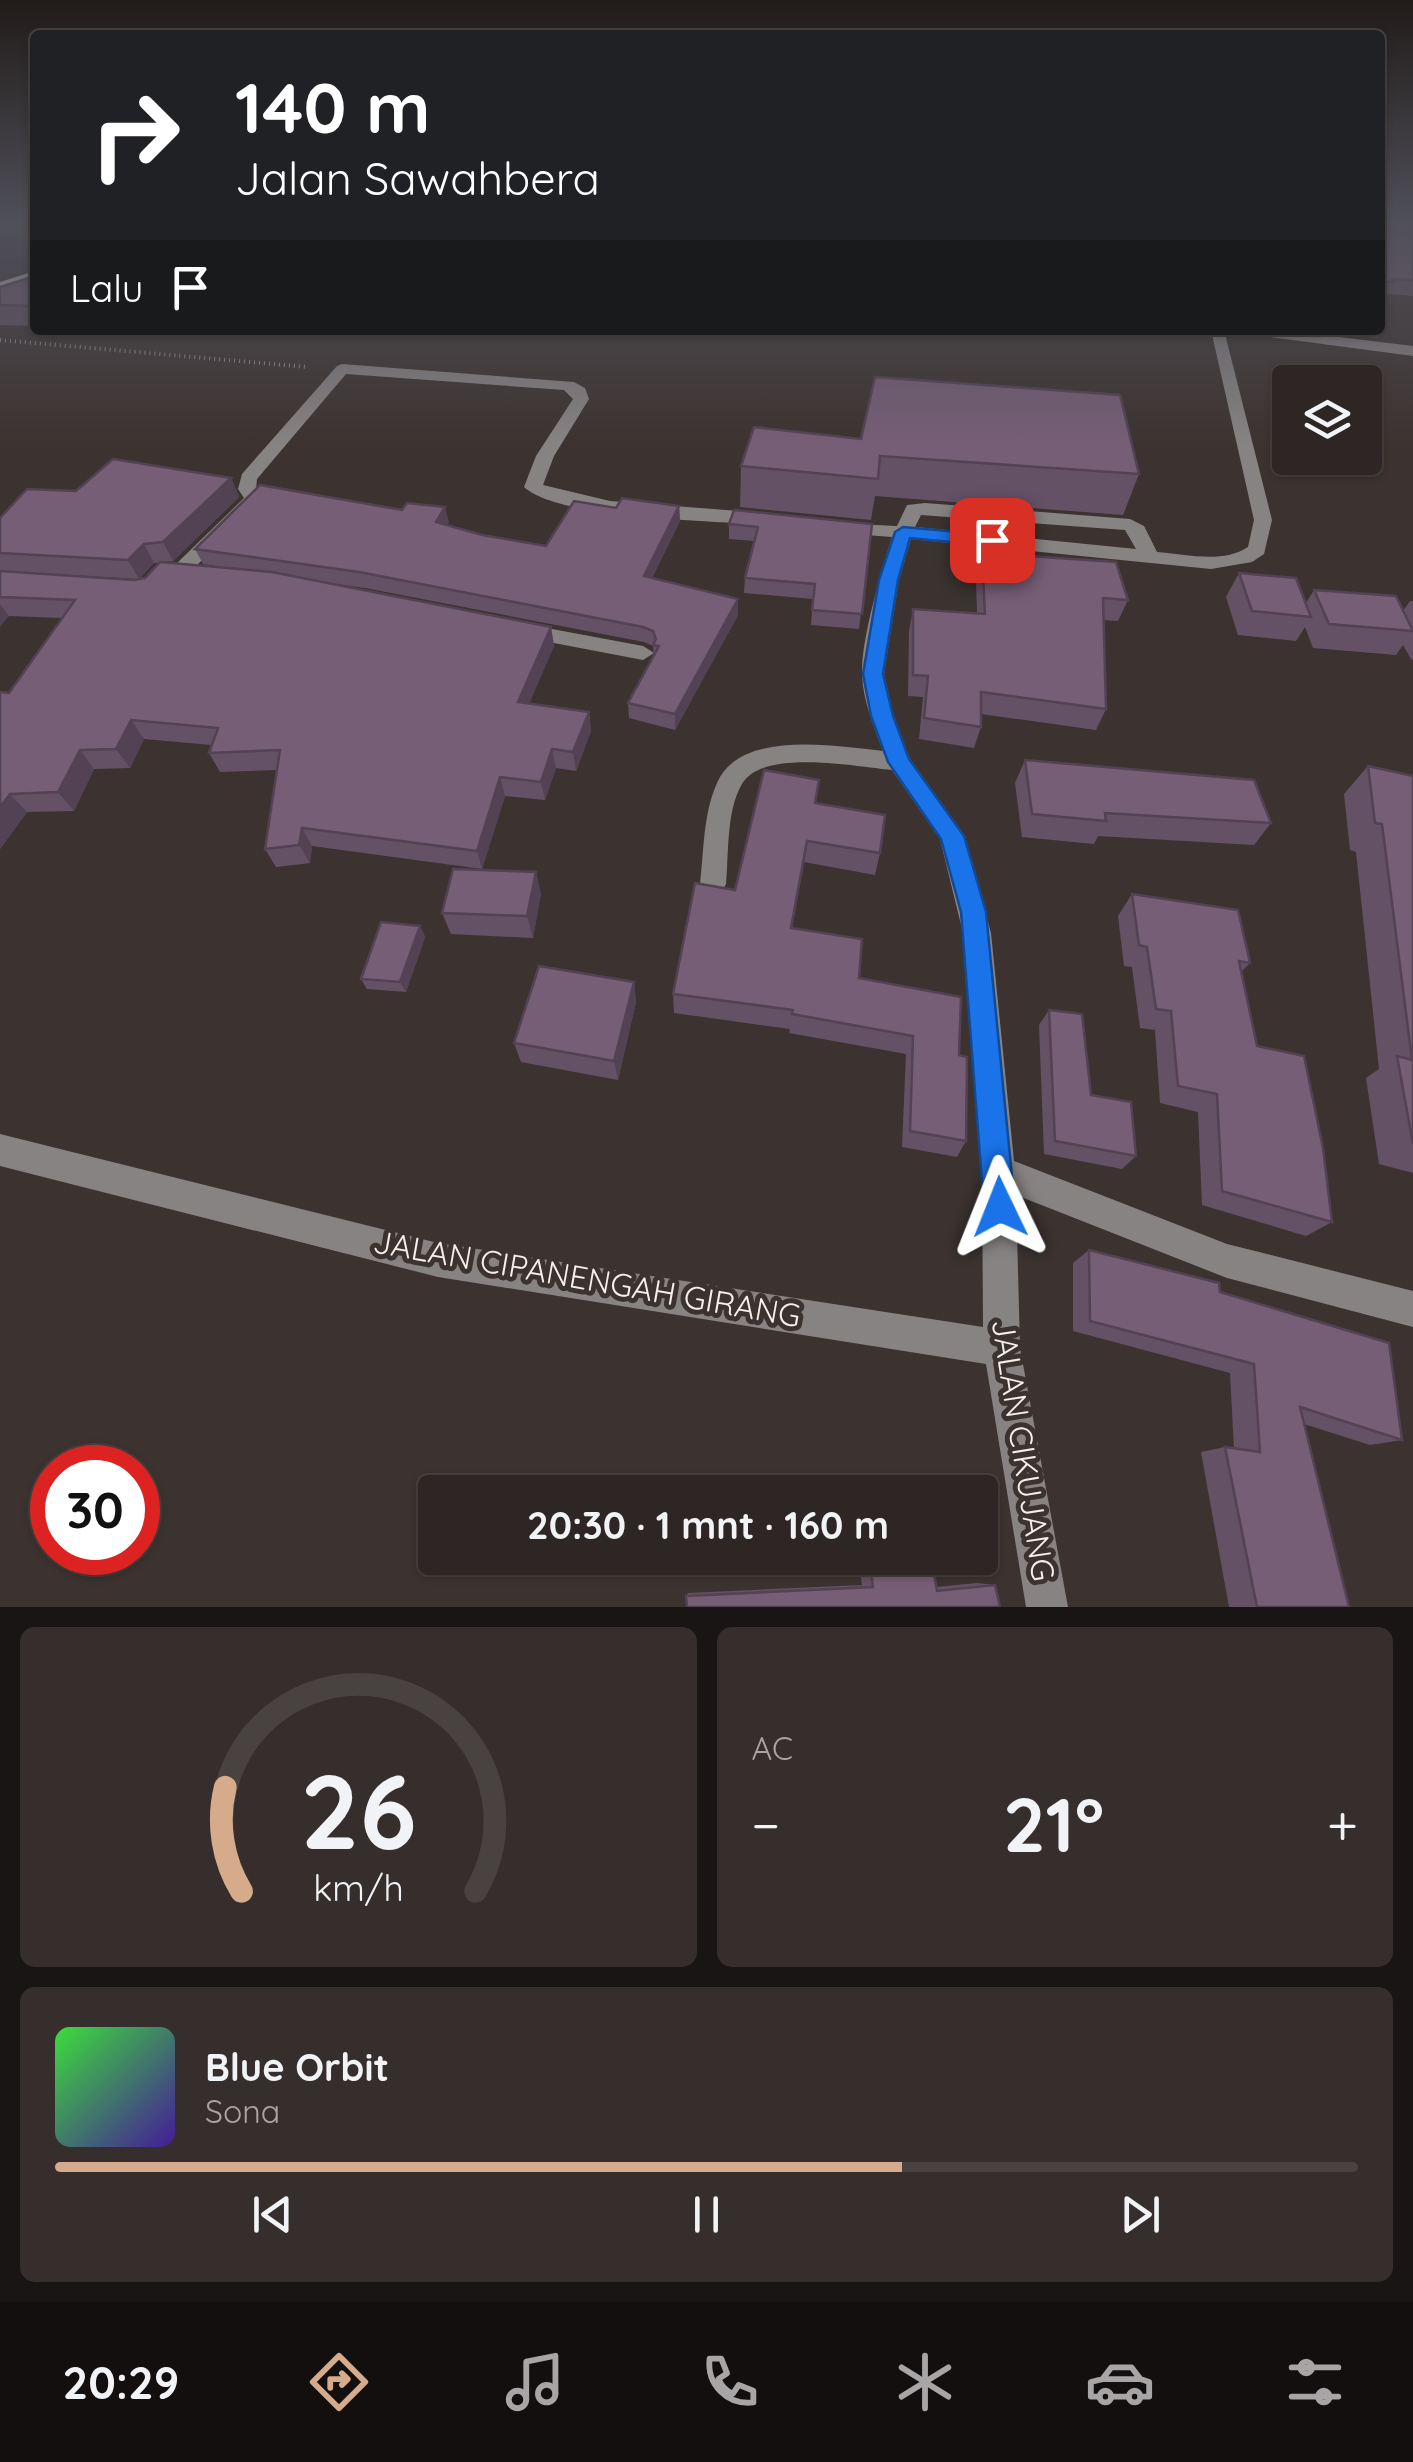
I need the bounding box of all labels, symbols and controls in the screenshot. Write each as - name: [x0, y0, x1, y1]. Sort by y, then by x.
- text: 140 m: [235, 63, 431, 151]
- icon: right: [70, 70, 200, 200]
- text: Jalan Sawahbera: [235, 150, 600, 206]
- icon: arrive: [163, 260, 218, 315]
- text: Lalu: [70, 264, 143, 312]
- map controls: [1272, 365, 1382, 475]
- button: layers: [1272, 365, 1382, 475]
- pin: [950, 498, 1035, 583]
- icon: arrive: [965, 513, 1020, 568]
- position arrow: [948, 1155, 1052, 1259]
- street label: JALAN CIPANENGAH GIRANG: [370, 1221, 804, 1335]
- street label: JALAN CIKUJANG: [984, 1316, 1064, 1584]
- speed limit sign: 30: [30, 1445, 160, 1575]
- text: 20:30 · 1 mnt · 160 m: [527, 1501, 889, 1549]
- text: AC: [752, 1728, 793, 1768]
- text: 26: [300, 1745, 417, 1875]
- text: 21°: [1003, 1777, 1104, 1871]
- text: −: [752, 1790, 780, 1859]
- text: +: [1327, 1790, 1358, 1859]
- text: km/h: [313, 1865, 404, 1910]
- text: Blue Orbit: [205, 2043, 389, 2091]
- text: Sona: [205, 2091, 280, 2131]
- icon: previous: [245, 2187, 300, 2242]
- icon: pause: [679, 2187, 734, 2242]
- icon: next: [1113, 2187, 1168, 2242]
- icon: directions: [304, 2347, 374, 2417]
- icon: music: [500, 2347, 570, 2417]
- icon: phone: [695, 2347, 765, 2417]
- icon: climate: [890, 2347, 960, 2417]
- icon: car: [1085, 2347, 1155, 2417]
- icon: filters: [1280, 2347, 1350, 2417]
- text: 20:29: [63, 2354, 179, 2410]

